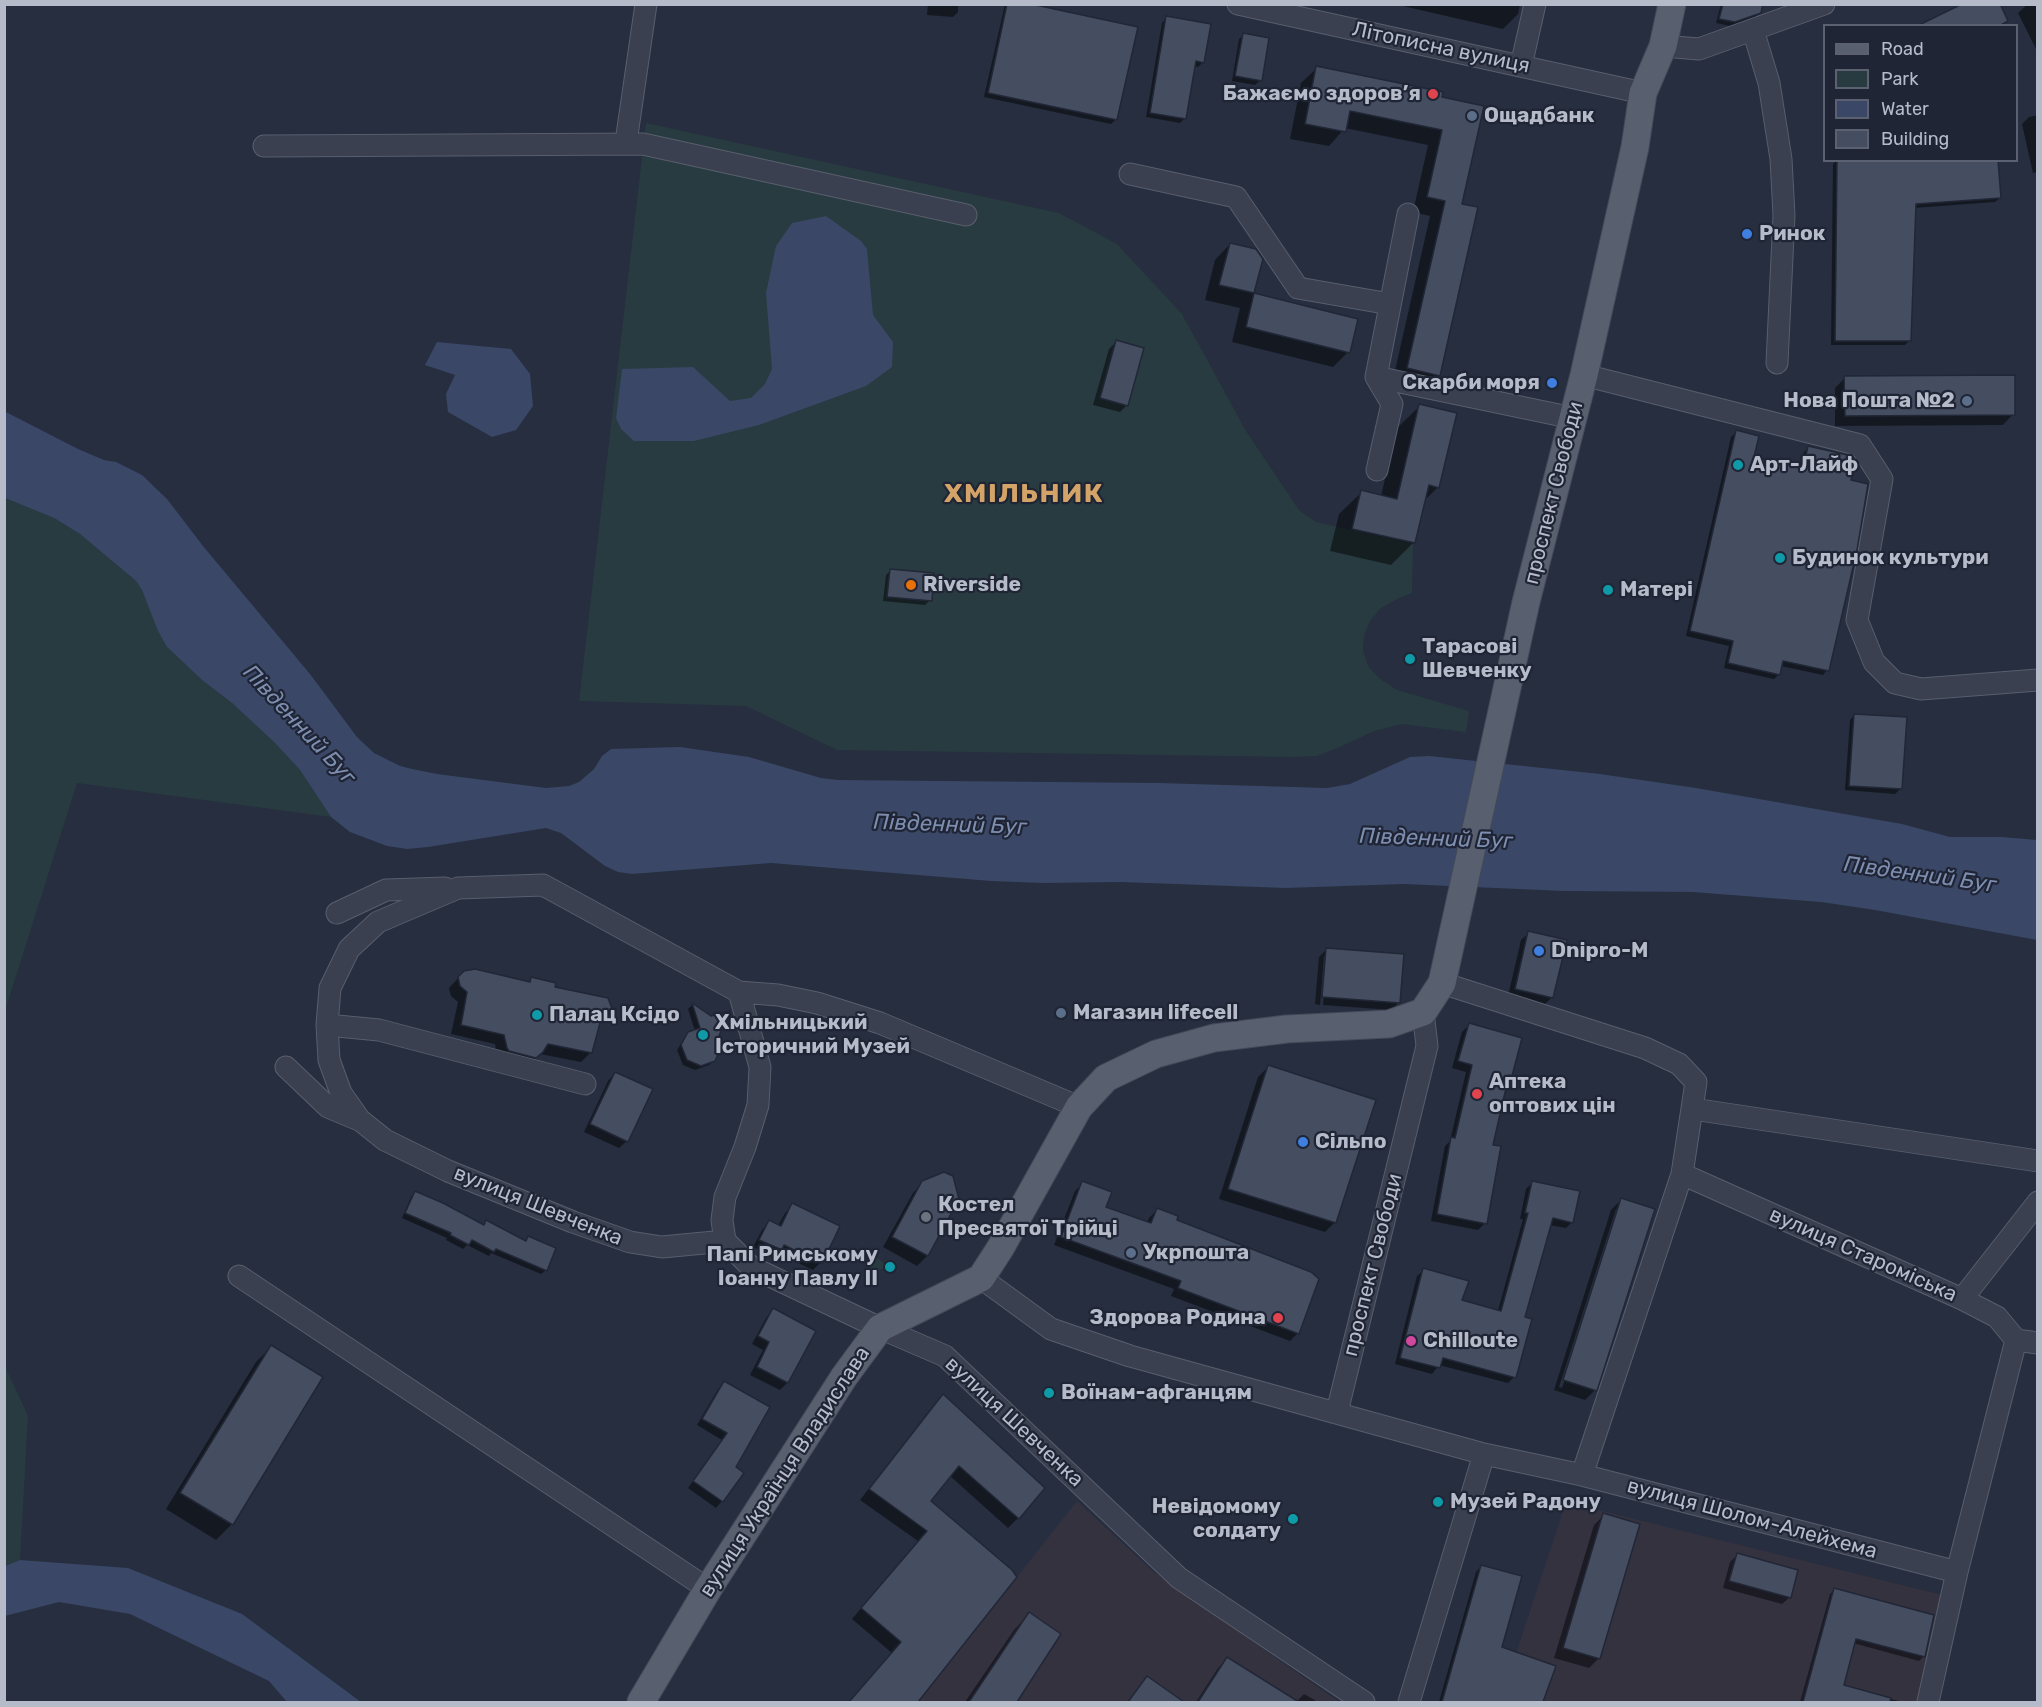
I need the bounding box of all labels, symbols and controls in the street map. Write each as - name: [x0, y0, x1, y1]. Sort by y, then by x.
- street label: Літописна вулиця: [1350, 17, 1532, 79]
- legend: [1823, 24, 2018, 162]
- text: Road: [1881, 38, 1924, 60]
- text: Park: [1881, 68, 1918, 90]
- place label: Бажаємо здоров’я: [1223, 81, 1421, 107]
- marker: Бажаємо здоров’я: [1426, 87, 1440, 101]
- text: Water: [1881, 98, 1929, 120]
- place label: Ощадбанк: [1484, 103, 1595, 129]
- marker: Ощадбанк: [1465, 109, 1479, 123]
- text: Building: [1881, 128, 1949, 150]
- place label: Ринок: [1759, 221, 1826, 247]
- marker: Ринок: [1740, 227, 1754, 241]
- place label: Скарби моря: [1402, 370, 1540, 396]
- marker: Скарби моря: [1545, 376, 1559, 390]
- place label: Нова Пошта №2: [1783, 388, 1955, 414]
- marker: Нова Пошта №2: [1960, 394, 1974, 408]
- street label: проспект Свободи: [1519, 399, 1589, 587]
- place label: Арт-Лайф: [1750, 452, 1858, 478]
- marker: Арт-Лайф: [1731, 458, 1745, 472]
- district label: ХМІЛЬНИК: [944, 478, 1104, 510]
- place label: Будинок культури: [1792, 545, 1989, 571]
- marker: Будинок культури: [1773, 551, 1787, 565]
- place label: Riverside: [923, 572, 1021, 598]
- place label: Матері: [1620, 577, 1693, 603]
- marker: Riverside: [904, 578, 918, 592]
- marker: Матері: [1601, 583, 1615, 597]
- place label: Тарасові Шевченку: [1422, 634, 1532, 684]
- marker: Тарасові Шевченку: [1403, 652, 1417, 666]
- water label: Південний Буг: [237, 660, 361, 790]
- water label: Південний Буг: [873, 809, 1027, 841]
- water label: Південний Буг: [1359, 823, 1513, 855]
- water label: Південний Буг: [1842, 851, 1998, 899]
- place label: Dnipro-M: [1551, 938, 1648, 964]
- marker: Dnipro-M: [1532, 944, 1546, 958]
- place label: Магазин lifecell: [1073, 1000, 1238, 1026]
- place label: Палац Ксідо: [549, 1002, 680, 1028]
- marker: Магазин lifecell: [1054, 1006, 1068, 1020]
- marker: Палац Ксідо: [530, 1008, 544, 1022]
- place label: Хмільницький Історичний Музей: [715, 1010, 910, 1060]
- marker: Хмільницький Історичний Музей: [696, 1028, 710, 1042]
- place label: Аптека оптових цін: [1489, 1069, 1616, 1119]
- marker: Аптека оптових цін: [1470, 1087, 1484, 1101]
- place label: Сільпо: [1315, 1129, 1387, 1155]
- marker: Сільпо: [1296, 1135, 1310, 1149]
- street label: вулиця Шевченка: [450, 1161, 626, 1251]
- street label: проспект Свободи: [1338, 1171, 1408, 1359]
- place label: Костел Пресвятої Трійці: [938, 1192, 1118, 1242]
- street label: вулиця Староміська: [1765, 1202, 1961, 1308]
- marker: Костел Пресвятої Трійці: [919, 1210, 933, 1224]
- place label: Укрпошта: [1143, 1240, 1249, 1266]
- place label: Папі Римському Іоанну Павлу ІІ: [707, 1242, 878, 1292]
- marker: Укрпошта: [1124, 1246, 1138, 1260]
- marker: Папі Римському Іоанну Павлу ІІ: [883, 1260, 897, 1274]
- place label: Здорова Родина: [1090, 1305, 1266, 1331]
- marker: Здорова Родина: [1271, 1311, 1285, 1325]
- place label: Chilloute: [1423, 1328, 1518, 1354]
- marker: Chilloute: [1404, 1334, 1418, 1348]
- street label: вулиця Українця Владислава: [695, 1342, 875, 1602]
- street label: вулиця Шевченка: [940, 1351, 1088, 1493]
- place label: Воїнам-афганцям: [1061, 1380, 1252, 1406]
- marker: Воїнам-афганцям: [1042, 1386, 1056, 1400]
- street label: вулиця Шолом-Алейхема: [1624, 1473, 1880, 1565]
- place label: Музей Радону: [1450, 1489, 1601, 1515]
- place label: Невідомому солдату: [1152, 1494, 1281, 1544]
- marker: Музей Радону: [1431, 1495, 1445, 1509]
- marker: Невідомому солдату: [1286, 1512, 1300, 1526]

